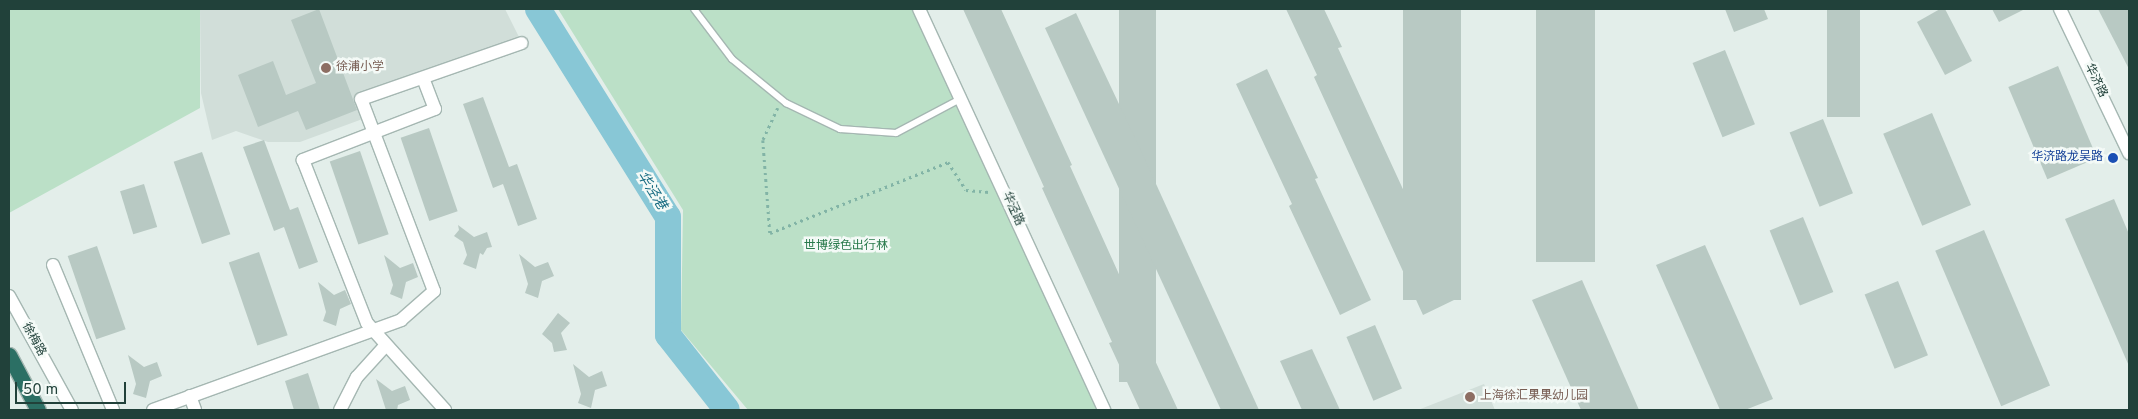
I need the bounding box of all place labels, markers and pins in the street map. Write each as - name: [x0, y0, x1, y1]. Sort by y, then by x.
- place label: 徐浦小学: [336, 61, 384, 75]
- marker: 徐浦小学: [320, 62, 332, 74]
- place label: 华济路龙吴路: [2031, 151, 2103, 165]
- marker: 华济路龙吴路: [2107, 152, 2119, 164]
- place label: 上海徐汇果果幼儿园: [1480, 390, 1588, 404]
- marker: 上海徐汇果果幼儿园: [1464, 391, 1476, 403]

